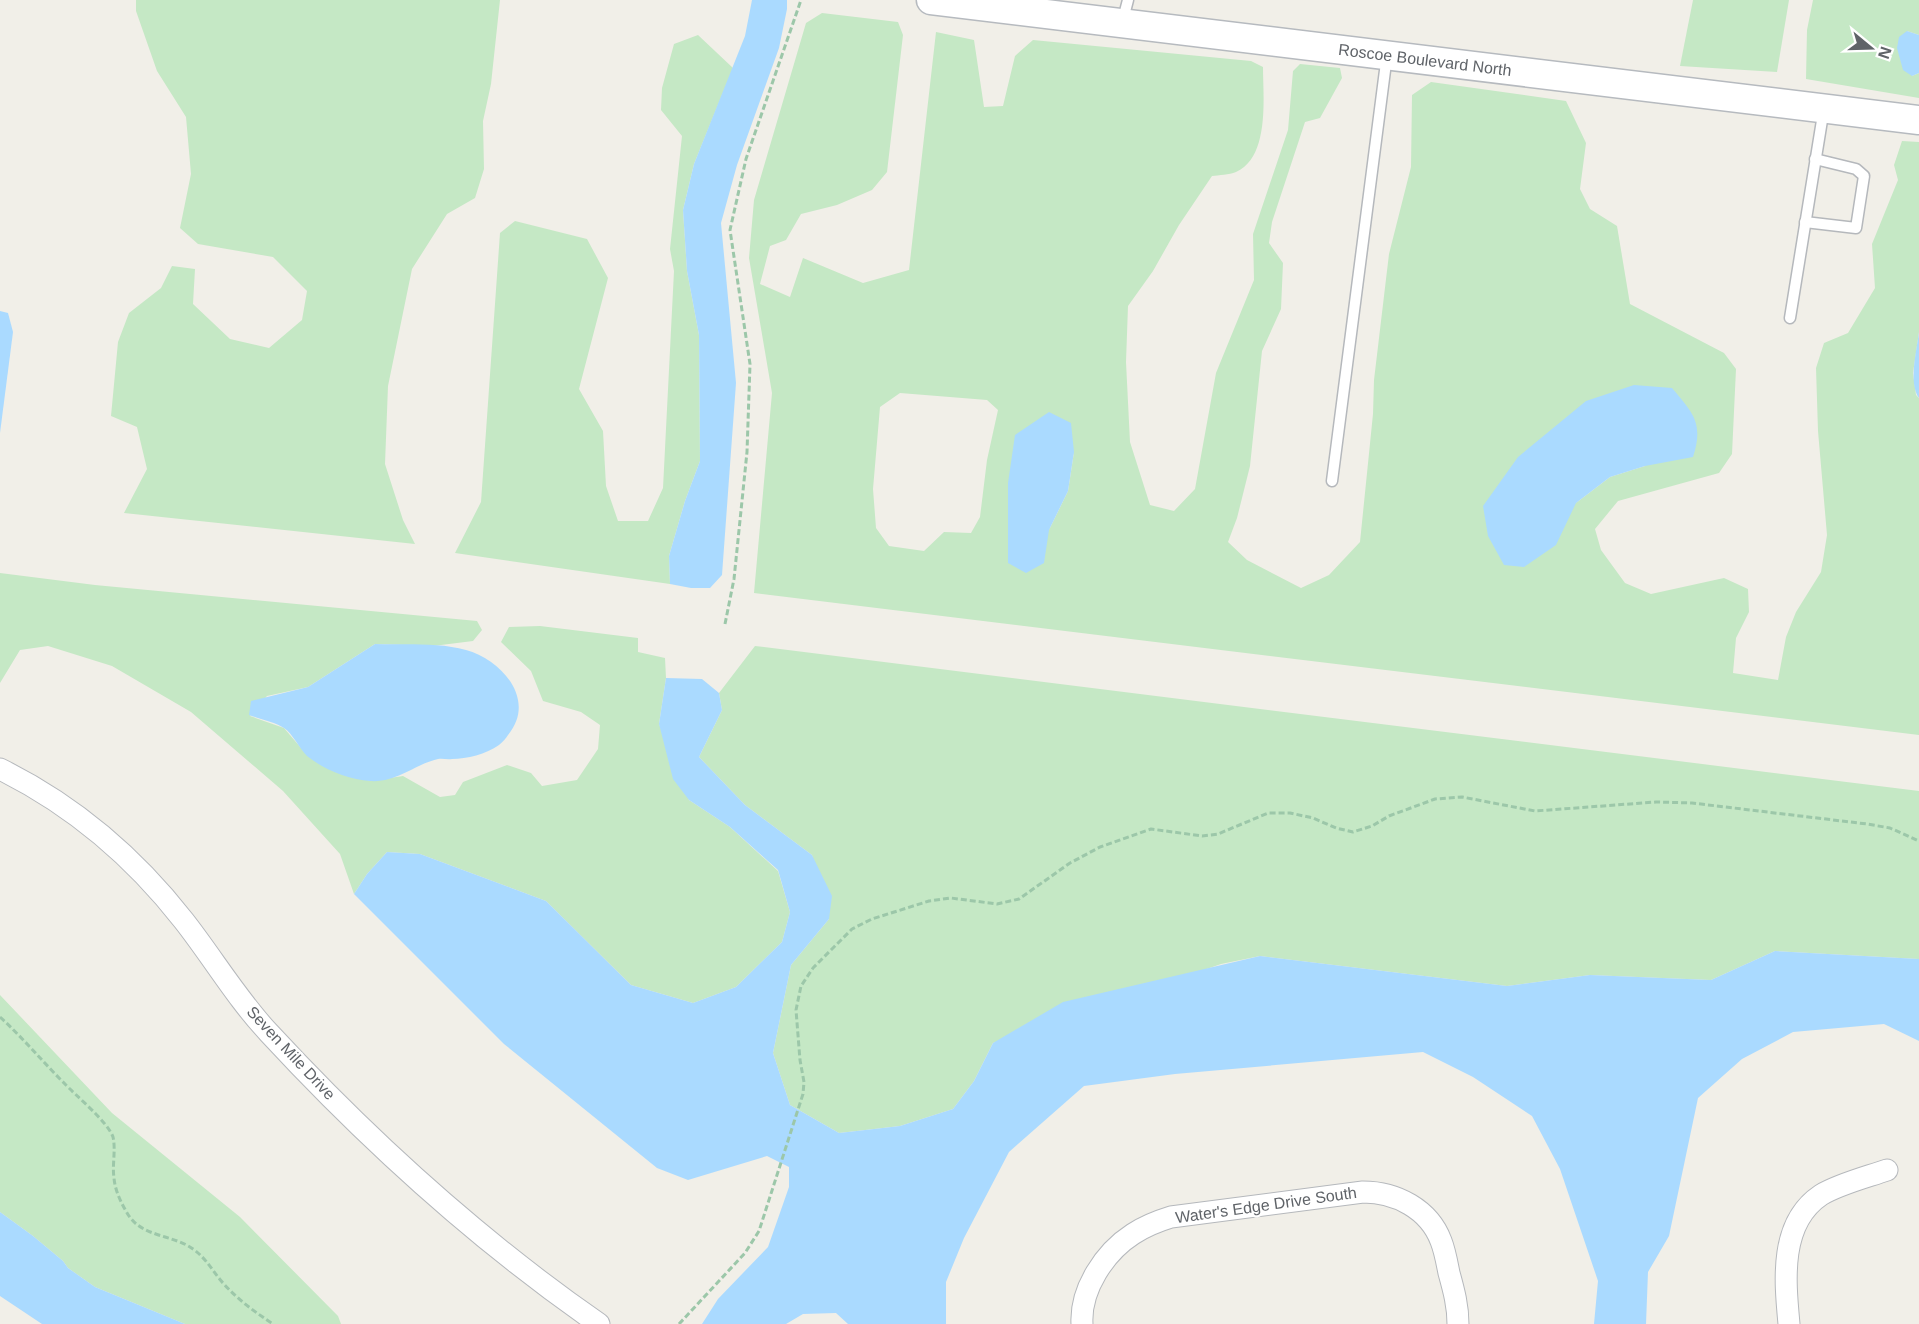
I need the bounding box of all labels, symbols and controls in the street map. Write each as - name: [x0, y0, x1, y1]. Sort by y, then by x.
- north arrow: [1841, 18, 1901, 78]
- street label: Roscoe Boulevard North: [1337, 41, 1513, 79]
- text: N: [1875, 44, 1895, 61]
- street label: Seven Mile Drive: [244, 1003, 339, 1103]
- street label: Water's Edge Drive South: [1174, 1184, 1358, 1226]

